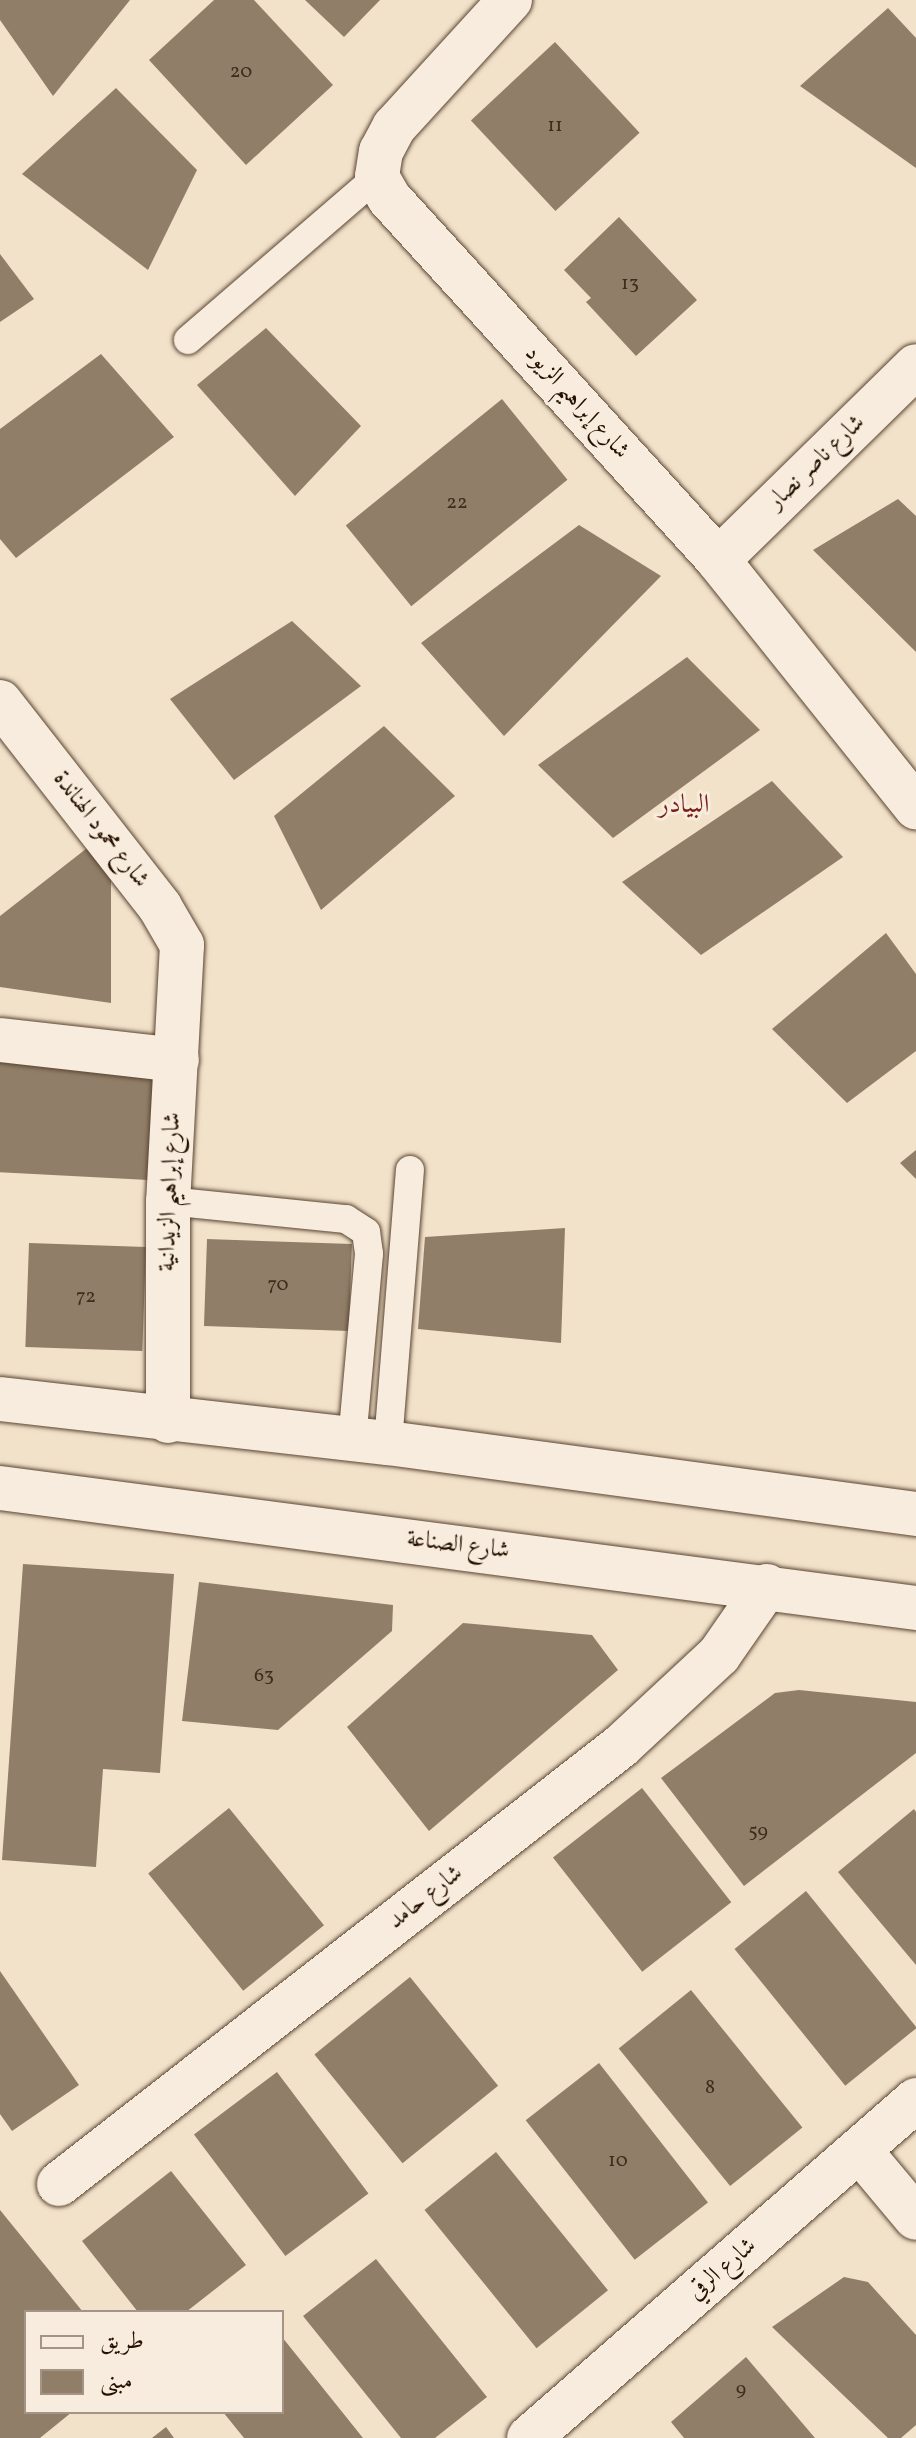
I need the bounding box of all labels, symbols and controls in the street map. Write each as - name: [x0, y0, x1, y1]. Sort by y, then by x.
- house number: 20: [230, 60, 252, 84]
- house number: 11: [547, 114, 563, 138]
- house number: 13: [621, 272, 639, 296]
- street label: شارع إبراهيم الزيود: [517, 340, 635, 466]
- street label: شارع ناصر نصار: [762, 409, 872, 517]
- house number: 22: [446, 491, 468, 515]
- street label: شارع محمود الهناندة: [46, 766, 154, 894]
- district label: البيادر: [659, 790, 709, 822]
- street label: شارع إبراهيم الزيدانية: [154, 1112, 188, 1272]
- house number: 70: [268, 1273, 288, 1297]
- house number: 72: [76, 1285, 96, 1309]
- street label: شارع الصناعة: [405, 1525, 511, 1567]
- house number: 63: [254, 1664, 274, 1688]
- house number: 59: [748, 1820, 768, 1844]
- street label: شارع حامد: [383, 1860, 469, 1936]
- house number: 8: [705, 2076, 715, 2100]
- house number: 10: [608, 2149, 628, 2173]
- street label: شارع الرقي: [683, 2233, 763, 2307]
- legend: [24, 2310, 284, 2414]
- text: طريق: [100, 2325, 144, 2359]
- text: مبنى: [100, 2365, 133, 2399]
- house number: 9: [736, 2378, 746, 2402]

